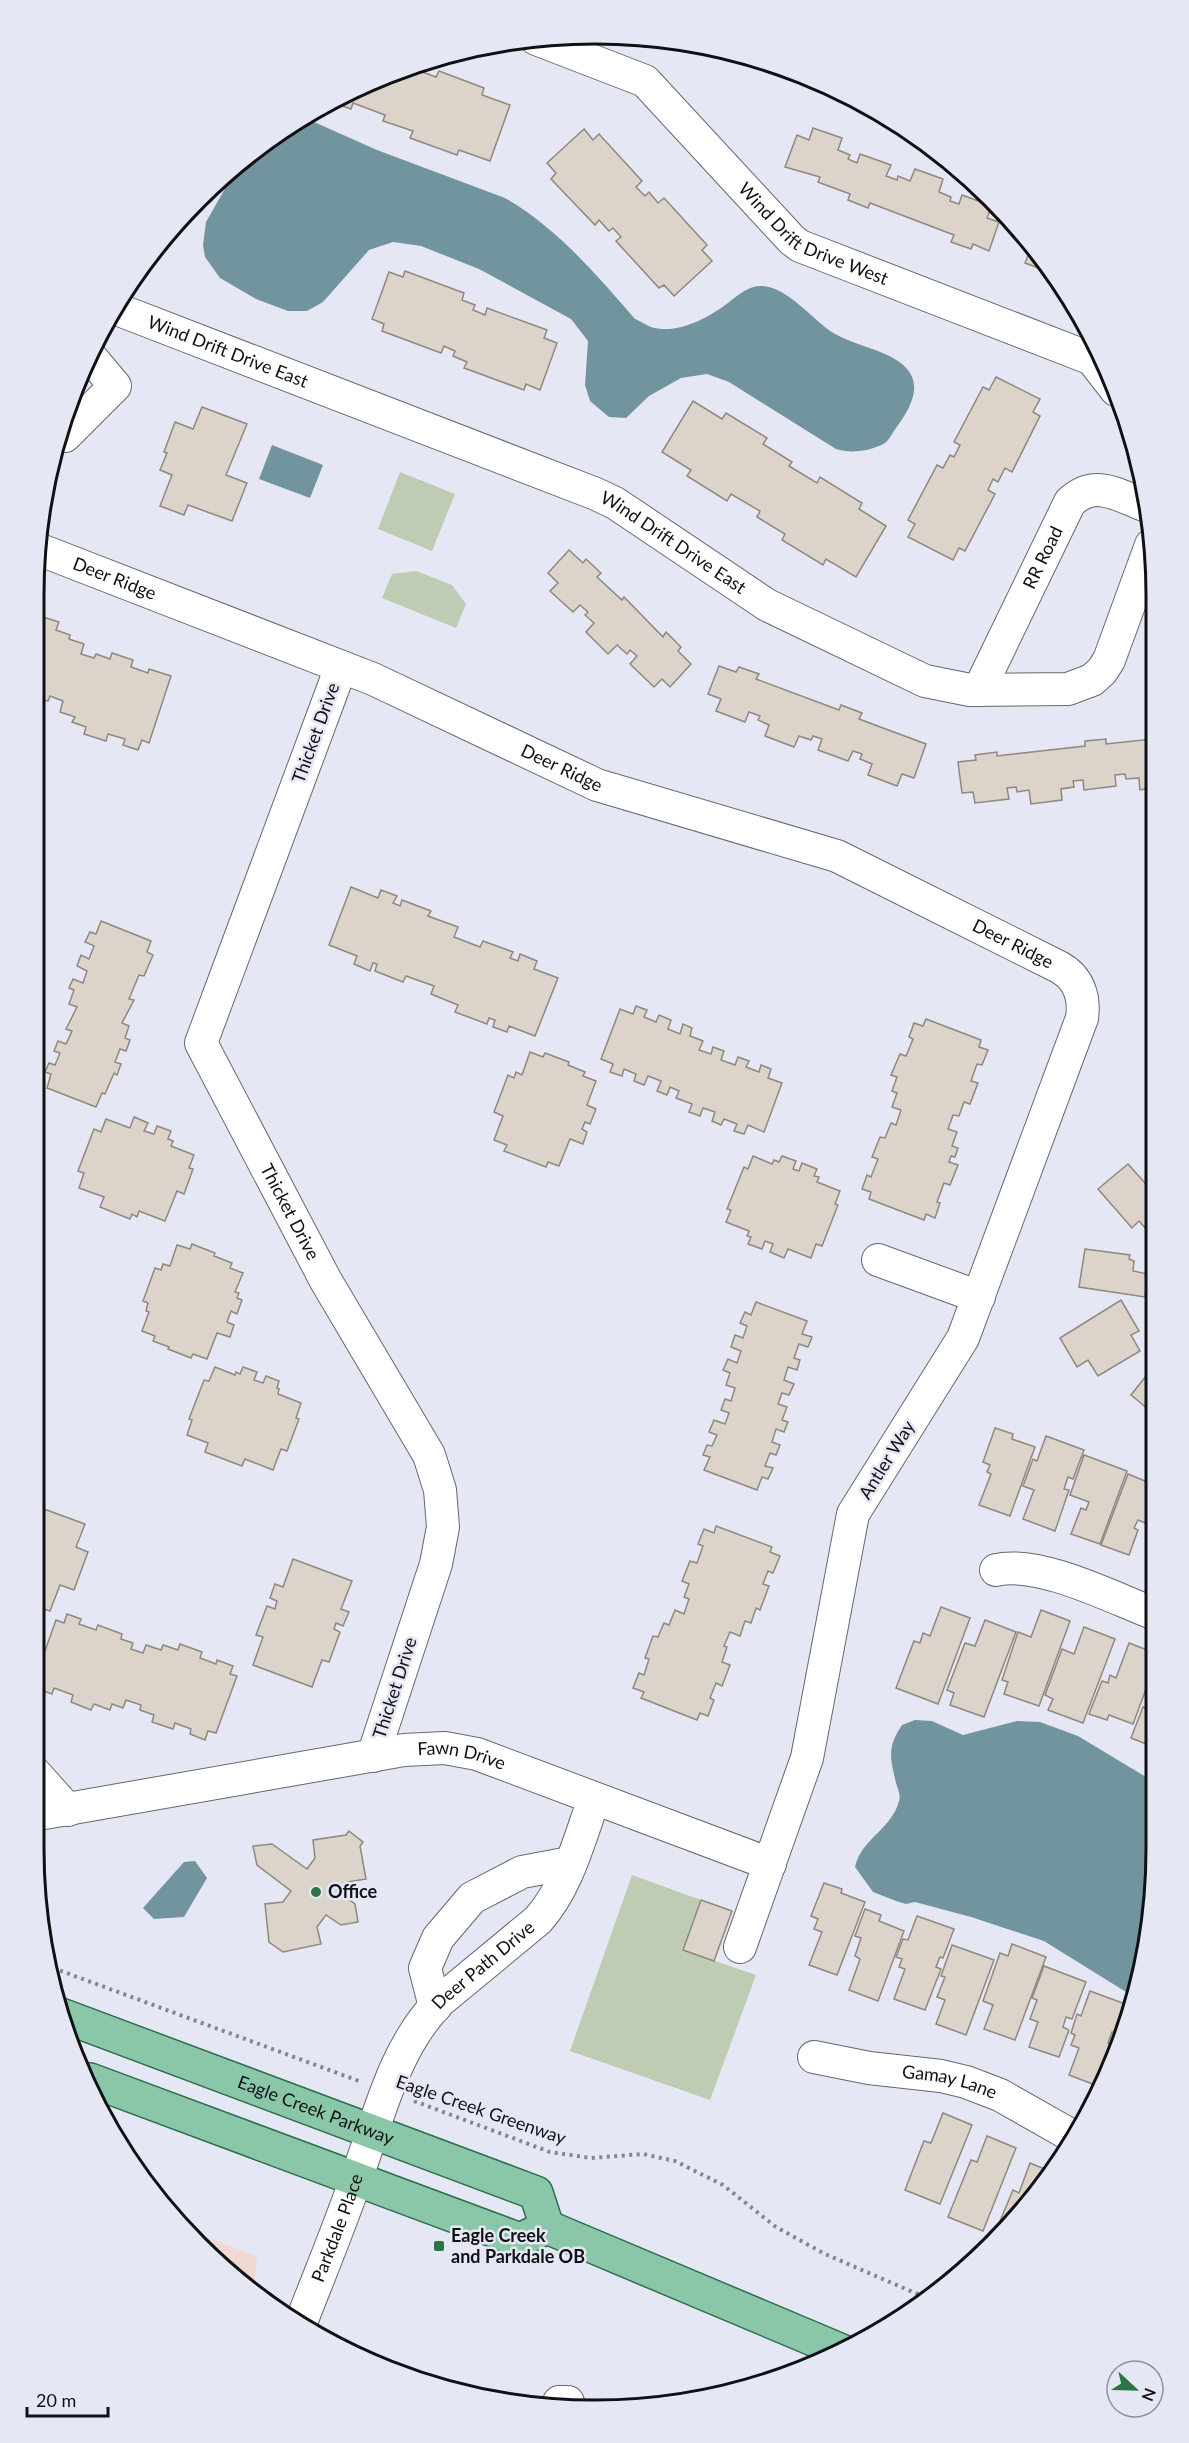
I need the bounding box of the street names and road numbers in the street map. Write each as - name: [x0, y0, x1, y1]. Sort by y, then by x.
- street label: Wind Drift Drive West: [734, 177, 892, 289]
- street label: Wind Drift Drive East: [145, 310, 312, 392]
- street label: Wind Drift Drive East: [597, 486, 751, 598]
- street label: RR Road: [1018, 522, 1067, 592]
- street label: Deer Ridge: [70, 552, 160, 604]
- street label: Thicket Drive: [287, 679, 343, 786]
- street label: Deer Ridge: [518, 739, 606, 796]
- street label: Deer Ridge: [969, 914, 1057, 972]
- street label: Thicket Drive: [256, 1160, 325, 1263]
- street label: Antler Way: [853, 1416, 919, 1503]
- street label: Thicket Drive: [367, 1634, 421, 1741]
- street label: Fawn Drive: [417, 1736, 509, 1774]
- street label: Deer Path Drive: [426, 1916, 538, 2013]
- street label: Gamay Lane: [901, 2060, 1000, 2103]
- street label: Eagle Creek Parkway: [235, 2070, 398, 2149]
- street label: Eagle Creek Greenway: [394, 2070, 570, 2149]
- street label: Parkdale Place: [306, 2171, 367, 2285]

